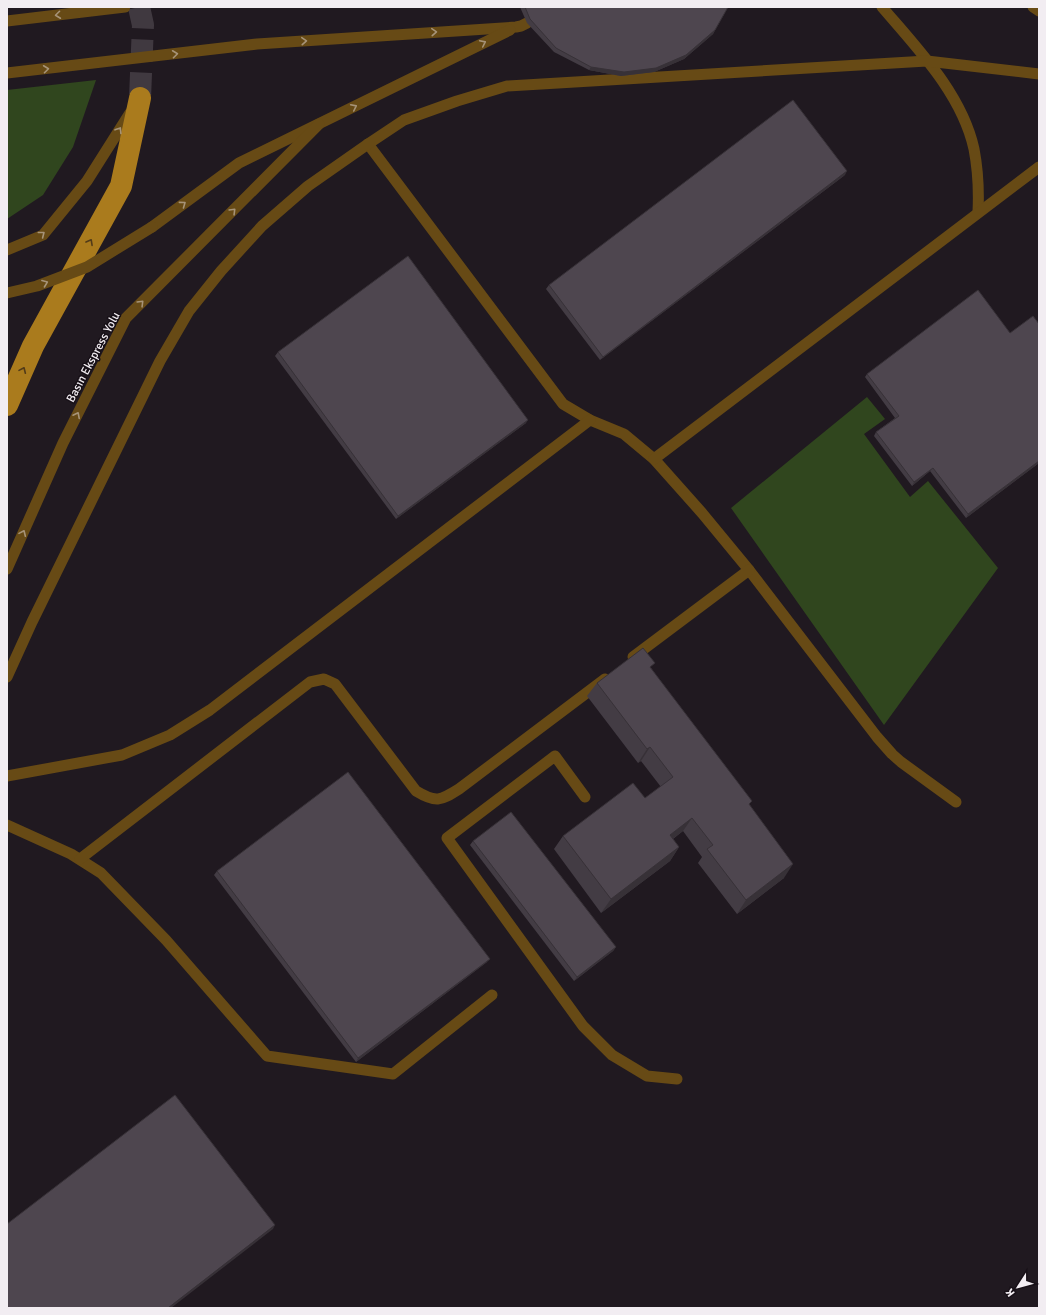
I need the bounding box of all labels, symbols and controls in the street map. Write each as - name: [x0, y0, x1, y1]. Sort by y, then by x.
- one-way arrow: [55, 10, 61, 19]
- one-way arrow: [431, 28, 437, 37]
- one-way arrow: [301, 37, 307, 46]
- one-way arrow: [479, 40, 486, 48]
- one-way arrow: [172, 50, 178, 59]
- one-way arrow: [43, 65, 49, 74]
- one-way arrow: [349, 104, 357, 111]
- one-way arrow: [115, 127, 122, 134]
- one-way arrow: [179, 202, 186, 209]
- one-way arrow: [228, 208, 236, 216]
- one-way arrow: [37, 232, 45, 239]
- one-way arrow: [85, 239, 93, 246]
- one-way arrow: [41, 280, 48, 288]
- one-way arrow: [136, 300, 144, 308]
- street label: Basın Ekspress Yolu: [63, 309, 124, 405]
- one-way arrow: [18, 366, 26, 374]
- one-way arrow: [72, 412, 80, 419]
- one-way arrow: [18, 530, 26, 538]
- north arrow: [998, 1267, 1038, 1307]
- text: K: [1003, 1286, 1018, 1299]

